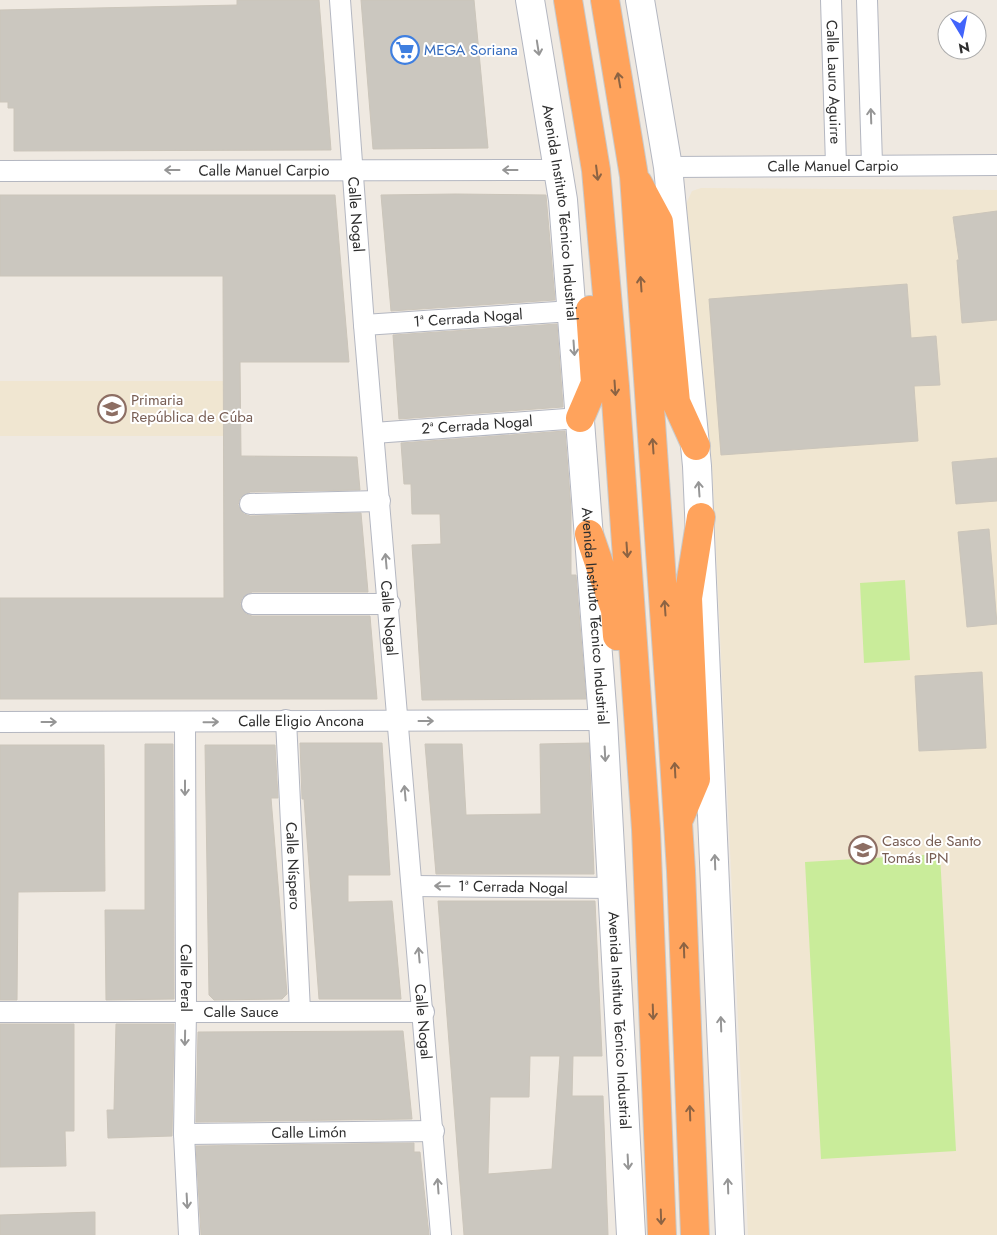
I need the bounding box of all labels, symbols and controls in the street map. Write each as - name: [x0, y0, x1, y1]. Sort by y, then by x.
- north arrow: [937, 10, 987, 60]
- street label: Calle Lauro Aguirre: [821, 20, 846, 145]
- supermarket icon: MEGA Soriana: [390, 35, 420, 65]
- text: N: [957, 37, 971, 59]
- place label: MEGA Soriana: [424, 39, 518, 61]
- one-way arrow: [534, 40, 544, 56]
- one-way arrow: [613, 73, 623, 89]
- street label: Avenida Instituto Técnico Industrial: [536, 103, 583, 322]
- one-way arrow: [866, 108, 875, 124]
- street label: Calle Manuel Carpio: [768, 155, 898, 177]
- street label: Calle Manuel Carpio: [199, 159, 329, 182]
- one-way arrow: [165, 165, 181, 175]
- one-way arrow: [502, 165, 518, 175]
- one-way arrow: [592, 165, 602, 181]
- street label: Calle Nogal: [342, 176, 370, 253]
- one-way arrow: [637, 276, 646, 292]
- street label: 1ª Cerrada Nogal: [413, 303, 523, 333]
- one-way arrow: [570, 340, 579, 356]
- one-way arrow: [610, 379, 620, 395]
- place label: Primaria República de Cúba: [131, 389, 253, 428]
- school or university icon: Primaria República de Cúba: [97, 394, 127, 424]
- street label: 2ª Cerrada Nogal: [421, 410, 533, 440]
- one-way arrow: [648, 438, 658, 454]
- one-way arrow: [694, 482, 703, 498]
- street label: Avenida Instituto Técnico Industrial: [576, 507, 614, 725]
- one-way arrow: [622, 541, 632, 557]
- one-way arrow: [381, 553, 390, 569]
- street label: Calle Nogal: [375, 579, 403, 657]
- one-way arrow: [660, 600, 669, 616]
- street label: Calle Eligio Ancona: [238, 710, 364, 732]
- one-way arrow: [418, 716, 434, 726]
- one-way arrow: [40, 717, 56, 727]
- one-way arrow: [202, 717, 219, 727]
- one-way arrow: [601, 746, 610, 762]
- one-way arrow: [670, 763, 679, 779]
- one-way arrow: [180, 780, 190, 796]
- one-way arrow: [400, 785, 410, 801]
- street label: Calle Níspero: [280, 822, 306, 910]
- place label: Casco de Santo Tomás IPN: [882, 830, 981, 869]
- school or university icon: Casco de Santo Tomás IPN: [848, 835, 878, 865]
- one-way arrow: [710, 854, 719, 870]
- street label: 1ª Cerrada Nogal: [458, 875, 568, 899]
- one-way arrow: [434, 881, 450, 891]
- street label: Avenida Instituto Técnico Industrial: [602, 911, 636, 1130]
- one-way arrow: [679, 943, 688, 959]
- street label: Calle Peral: [175, 944, 197, 1012]
- one-way arrow: [414, 947, 424, 963]
- street label: Calle Nogal: [409, 983, 437, 1060]
- street label: Calle Sauce: [204, 1001, 279, 1023]
- one-way arrow: [649, 1004, 658, 1020]
- one-way arrow: [717, 1016, 726, 1032]
- one-way arrow: [181, 1030, 190, 1046]
- one-way arrow: [686, 1105, 695, 1121]
- street label: Calle Limón: [271, 1121, 347, 1144]
- one-way arrow: [623, 1153, 632, 1169]
- one-way arrow: [433, 1179, 442, 1195]
- one-way arrow: [723, 1179, 733, 1195]
- one-way arrow: [182, 1192, 191, 1208]
- one-way arrow: [657, 1209, 666, 1225]

